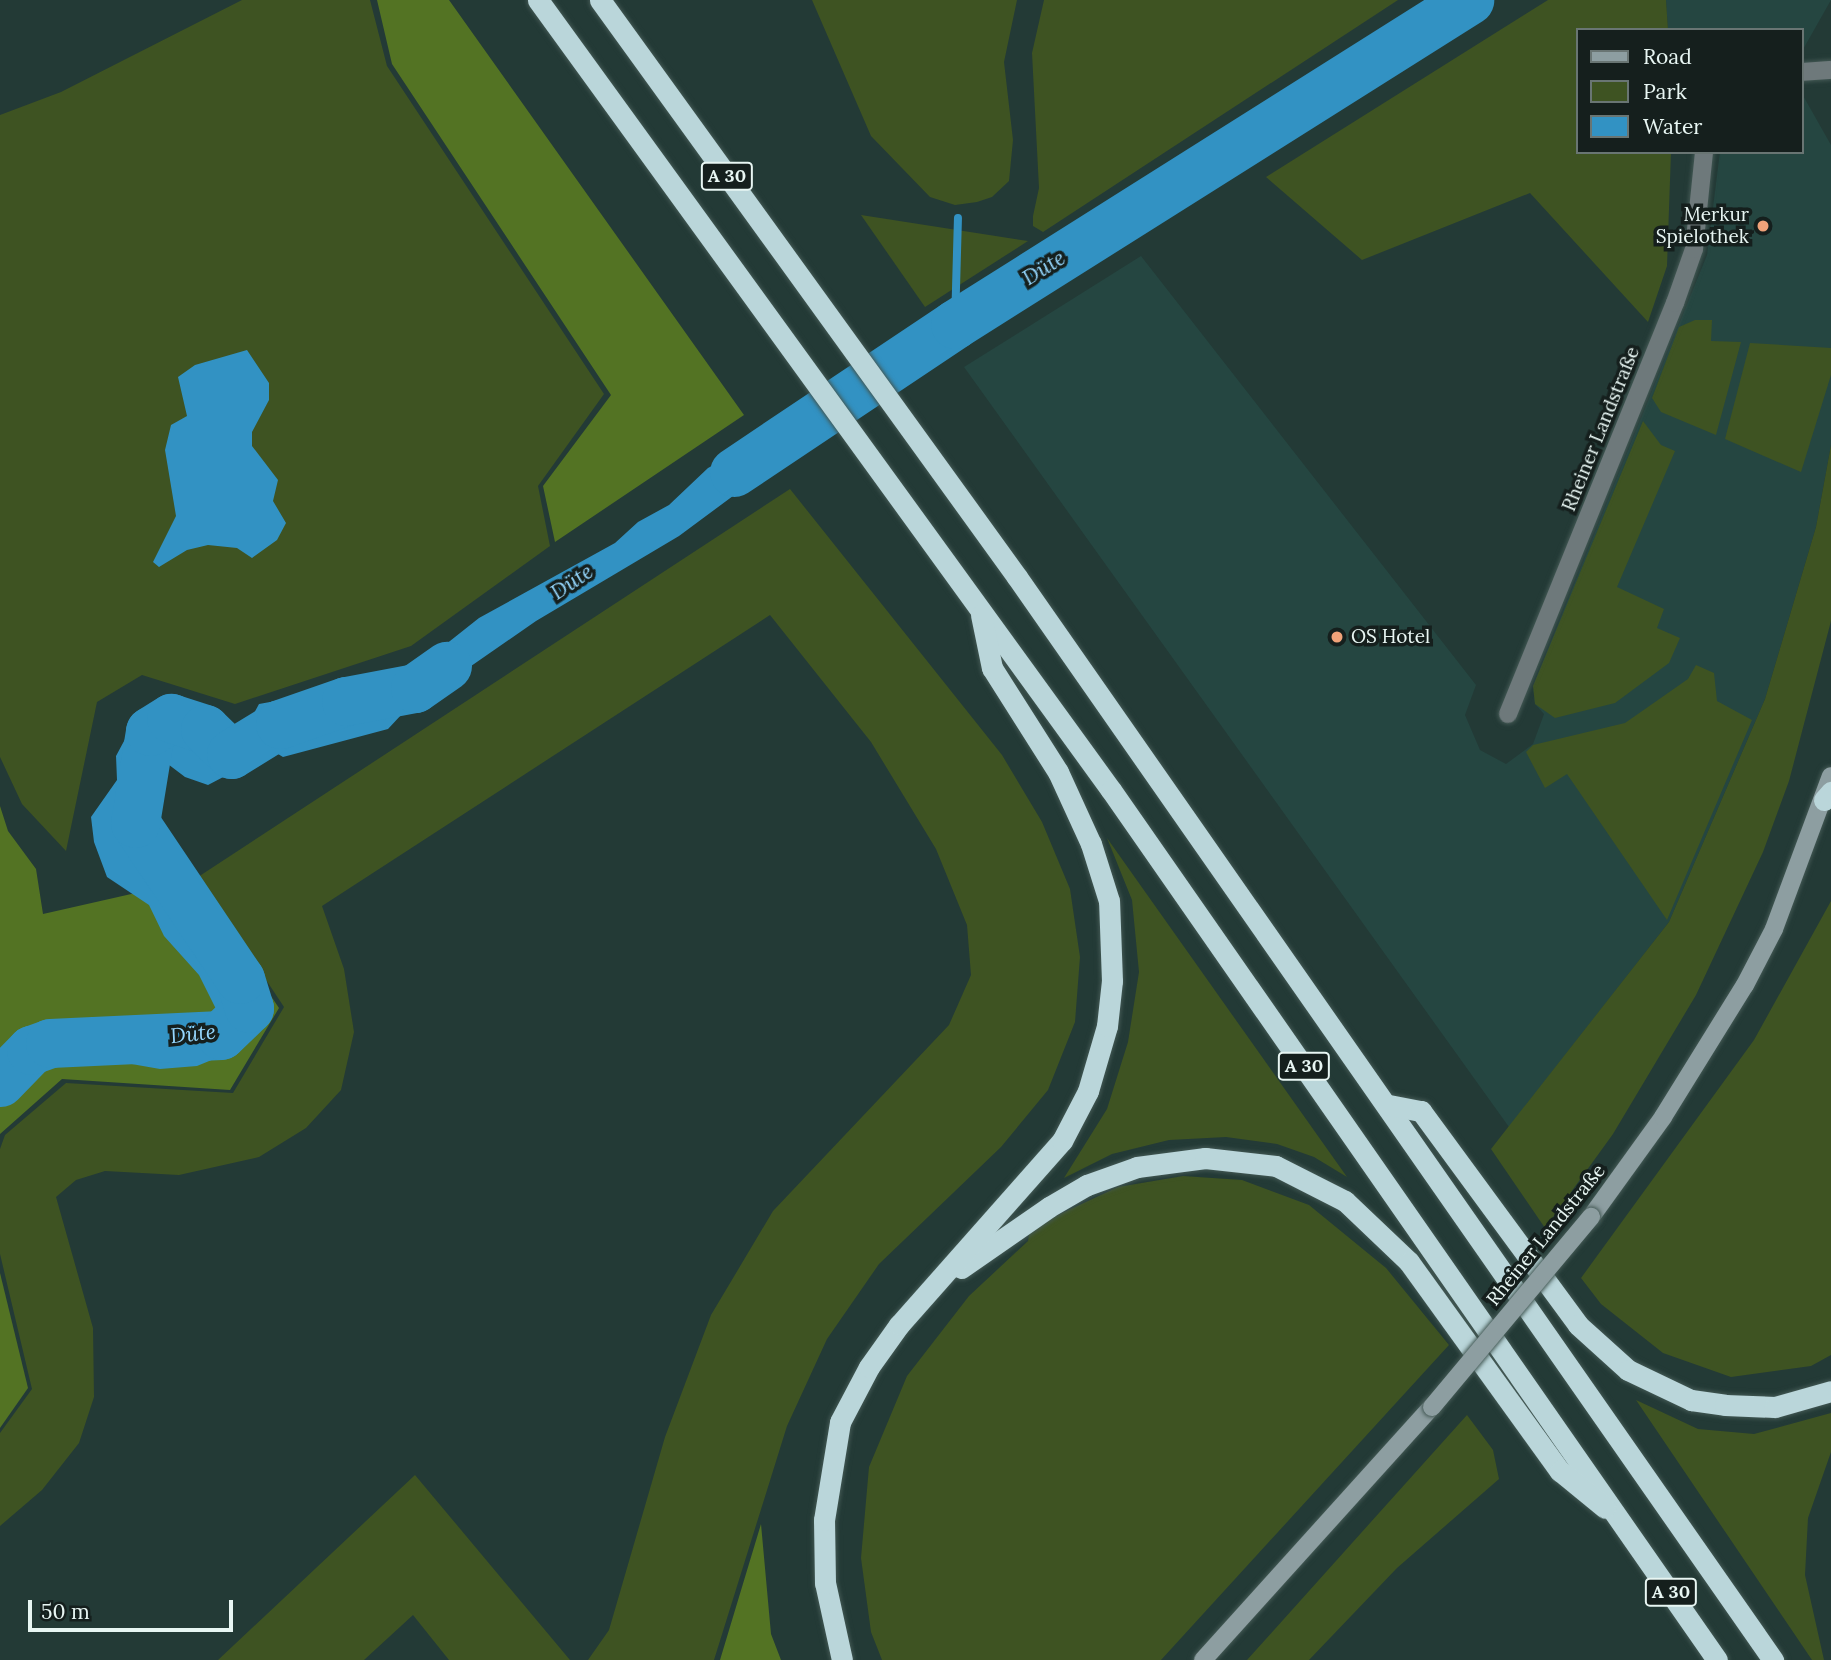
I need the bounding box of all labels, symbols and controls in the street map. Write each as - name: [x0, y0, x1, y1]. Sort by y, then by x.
- legend: [1576, 28, 1803, 154]
- text: Road: [1643, 43, 1692, 70]
- text: Park: [1643, 78, 1687, 105]
- text: Water: [1643, 113, 1702, 140]
- road number: A 30: [701, 162, 753, 190]
- place label: Merkur Spielothek: [1656, 204, 1749, 248]
- marker: Merkur Spielothek: [1755, 218, 1771, 234]
- water label: Düte: [1018, 245, 1070, 291]
- street label: Rheiner Landstraße: [1558, 343, 1644, 515]
- water label: Düte: [546, 559, 598, 605]
- place label: OS Hotel: [1351, 626, 1430, 648]
- marker: OS Hotel: [1329, 629, 1345, 645]
- water label: Düte: [169, 1019, 217, 1049]
- road number: A 30: [1278, 1051, 1330, 1080]
- street label: Rheiner Landstraße: [1482, 1160, 1610, 1310]
- road number: A 30: [1645, 1577, 1697, 1606]
- scale bar: [32, 1586, 236, 1630]
- text: 50 m: [41, 1598, 90, 1625]

